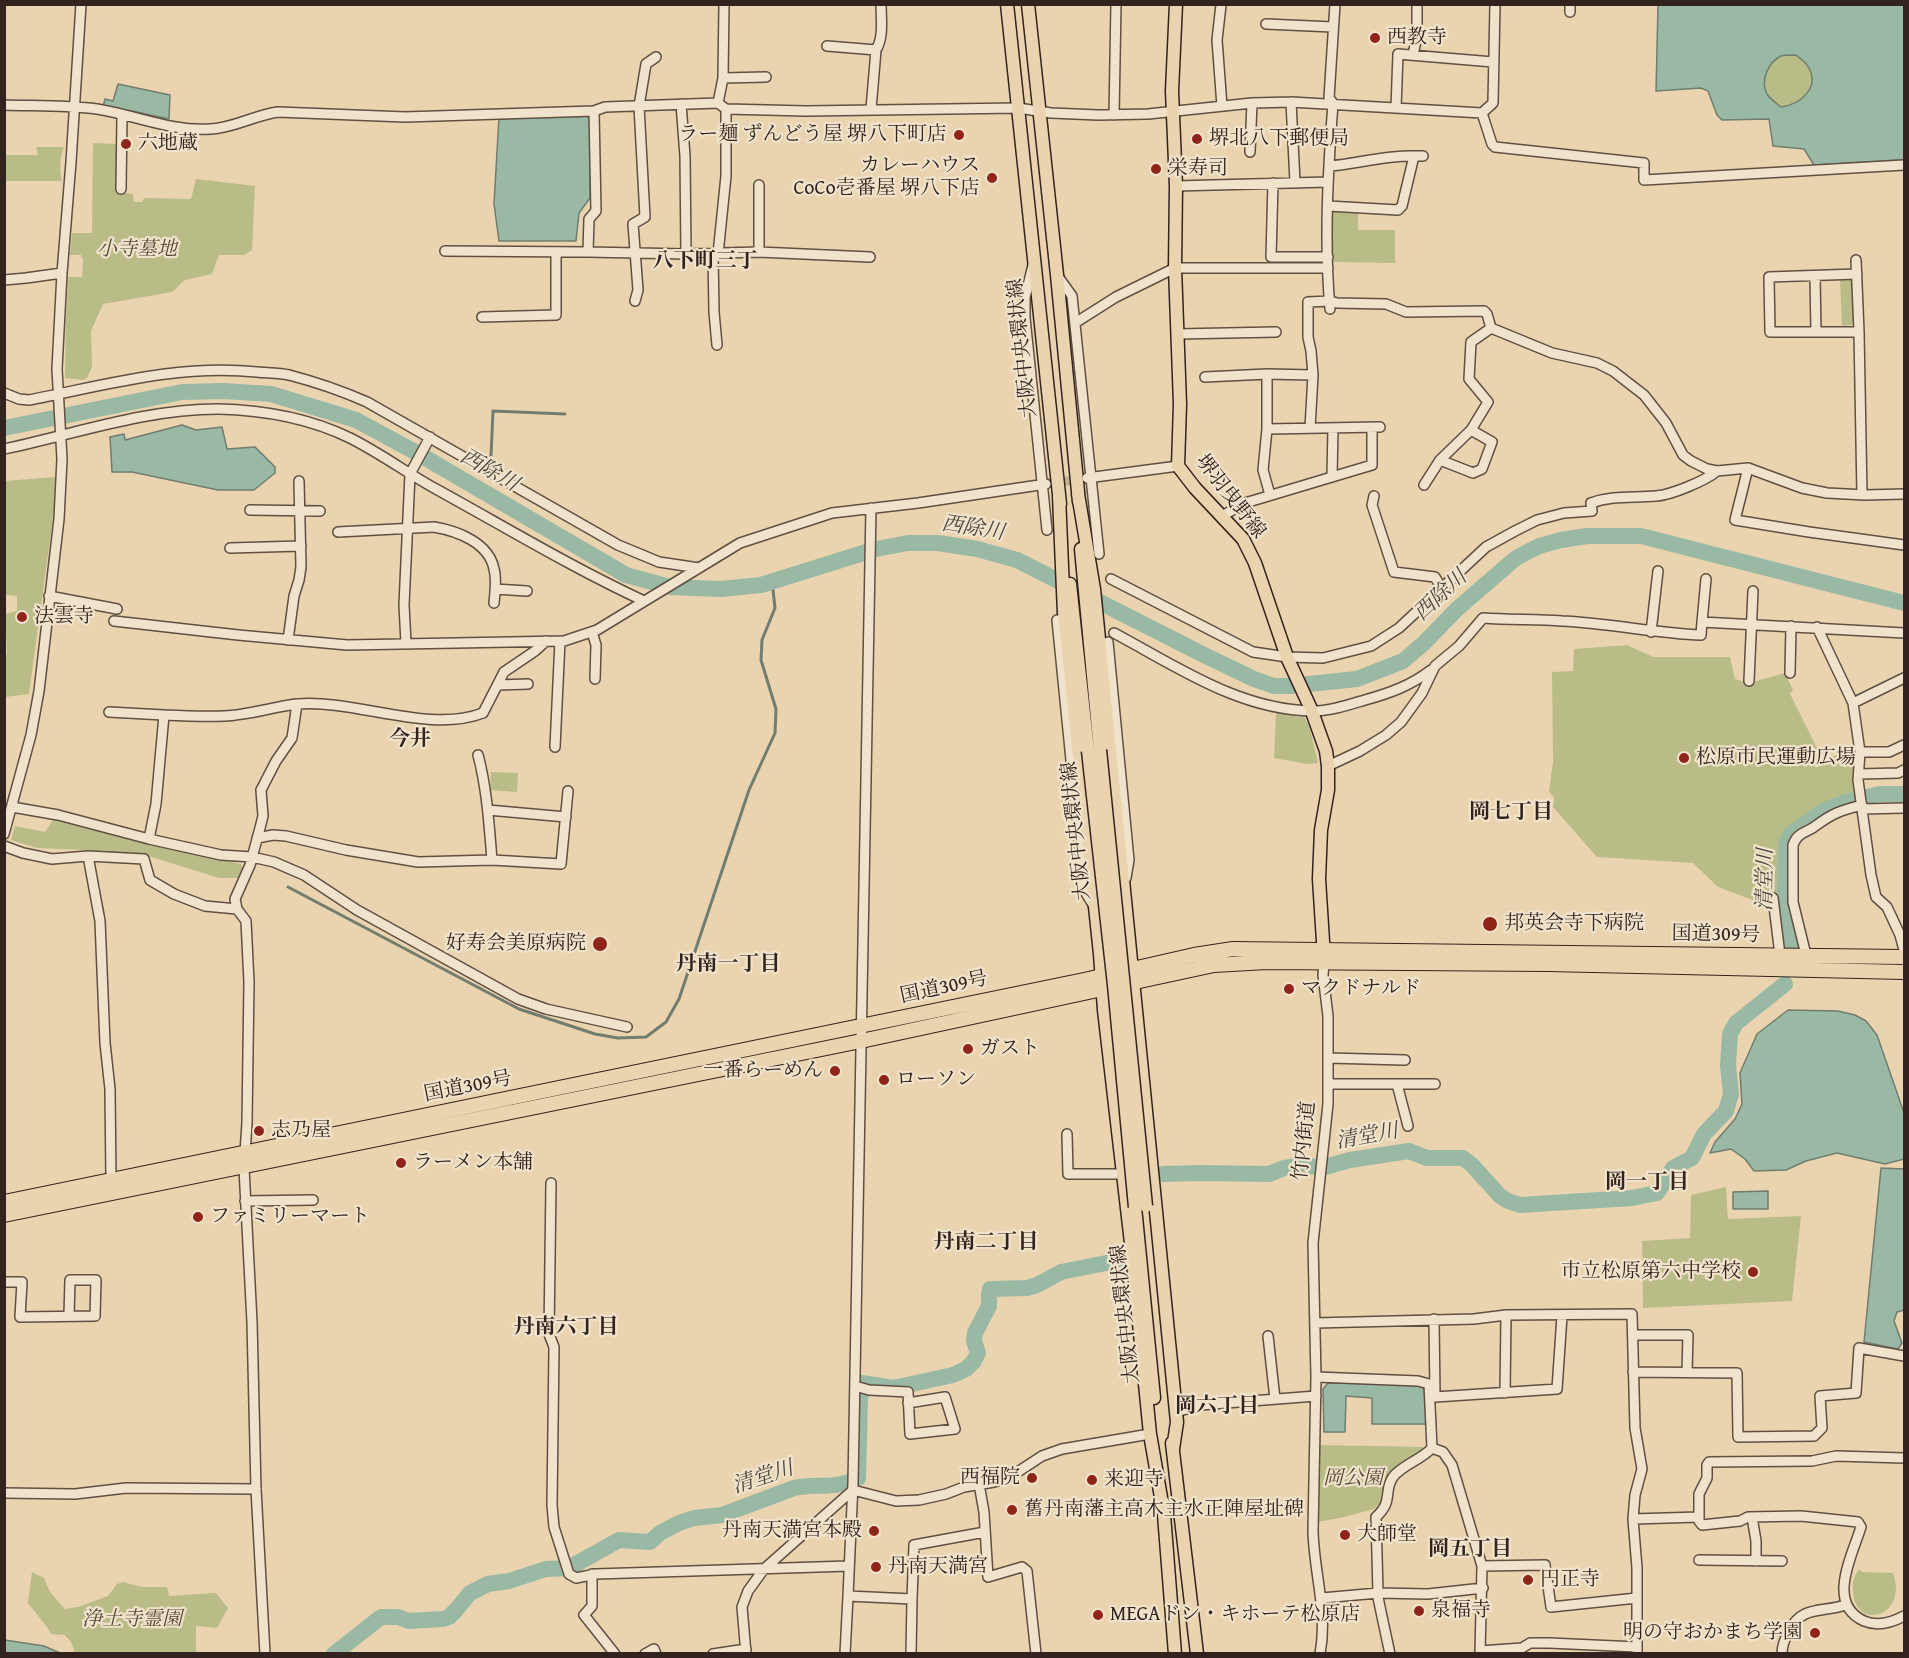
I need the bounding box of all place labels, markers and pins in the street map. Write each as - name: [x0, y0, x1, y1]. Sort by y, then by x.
- place label: 西教寺: [1387, 26, 1447, 50]
- marker: 西教寺: [1368, 31, 1382, 45]
- place label: ラー麺 ずんどう屋 堺八下町店: [678, 123, 947, 147]
- place label: 堺北八下郵便局: [1209, 127, 1349, 151]
- marker: ラー麺 ずんどう屋 堺八下町店: [952, 128, 966, 142]
- place label: 六地蔵: [138, 132, 198, 156]
- marker: 堺北八下郵便局: [1190, 132, 1204, 146]
- marker: 六地蔵: [119, 137, 133, 151]
- place label: カレーハウス CoCo壱番屋 堺八下店: [793, 154, 980, 201]
- place label: 栄寿司: [1168, 157, 1228, 181]
- marker: 栄寿司: [1149, 162, 1163, 176]
- marker: カレーハウス CoCo壱番屋 堺八下店: [985, 171, 999, 185]
- place label: 法雲寺: [34, 605, 94, 629]
- marker: 法雲寺: [15, 610, 29, 624]
- place label: 松原市民運動広場: [1696, 746, 1856, 770]
- marker: 松原市民運動広場: [1677, 751, 1691, 765]
- place label: 邦英会寺下病院: [1504, 912, 1644, 936]
- marker: 邦英会寺下病院: [1481, 915, 1499, 933]
- place label: 好寿会美原病院: [446, 932, 586, 956]
- marker: 好寿会美原病院: [591, 935, 609, 953]
- place label: マクドナルド: [1301, 977, 1421, 1001]
- marker: マクドナルド: [1282, 982, 1296, 996]
- place label: ガスト: [980, 1037, 1040, 1061]
- marker: ガスト: [961, 1042, 975, 1056]
- place label: 一番らーめん: [703, 1059, 823, 1083]
- marker: 一番らーめん: [828, 1064, 842, 1078]
- place label: ローソン: [896, 1068, 976, 1092]
- marker: ローソン: [877, 1073, 891, 1087]
- place label: 志乃屋: [271, 1119, 331, 1143]
- marker: 志乃屋: [252, 1124, 266, 1138]
- place label: ラーメン本舗: [413, 1151, 533, 1175]
- marker: ラーメン本舗: [394, 1156, 408, 1170]
- place label: ファミリーマート: [210, 1205, 370, 1229]
- marker: ファミリーマート: [191, 1210, 205, 1224]
- place label: 市立松原第六中学校: [1561, 1260, 1741, 1284]
- marker: 市立松原第六中学校: [1746, 1265, 1760, 1279]
- place label: 西福院: [960, 1466, 1020, 1490]
- place label: 来迎寺: [1104, 1468, 1164, 1492]
- marker: 西福院: [1025, 1471, 1039, 1485]
- marker: 来迎寺: [1085, 1473, 1099, 1487]
- place label: 舊丹南藩主高木主水正陣屋址碑: [1024, 1498, 1304, 1522]
- marker: 舊丹南藩主高木主水正陣屋址碑: [1005, 1503, 1019, 1517]
- place label: 丹南天満宮本殿: [722, 1519, 862, 1543]
- place label: 大師堂: [1357, 1523, 1417, 1547]
- marker: 丹南天満宮本殿: [867, 1524, 881, 1538]
- marker: 大師堂: [1338, 1528, 1352, 1542]
- place label: 丹南天満宮: [888, 1555, 988, 1579]
- marker: 丹南天満宮: [869, 1560, 883, 1574]
- place label: 円正寺: [1540, 1568, 1600, 1592]
- marker: 円正寺: [1521, 1573, 1535, 1587]
- place label: 泉福寺: [1431, 1599, 1491, 1623]
- place label: MEGAドン・キホーテ松原店: [1110, 1603, 1360, 1627]
- marker: 泉福寺: [1412, 1604, 1426, 1618]
- marker: MEGAドン・キホーテ松原店: [1091, 1608, 1105, 1622]
- place label: 明の守おかまち学園: [1623, 1621, 1803, 1645]
- marker: 明の守おかまち学園: [1808, 1626, 1822, 1640]

